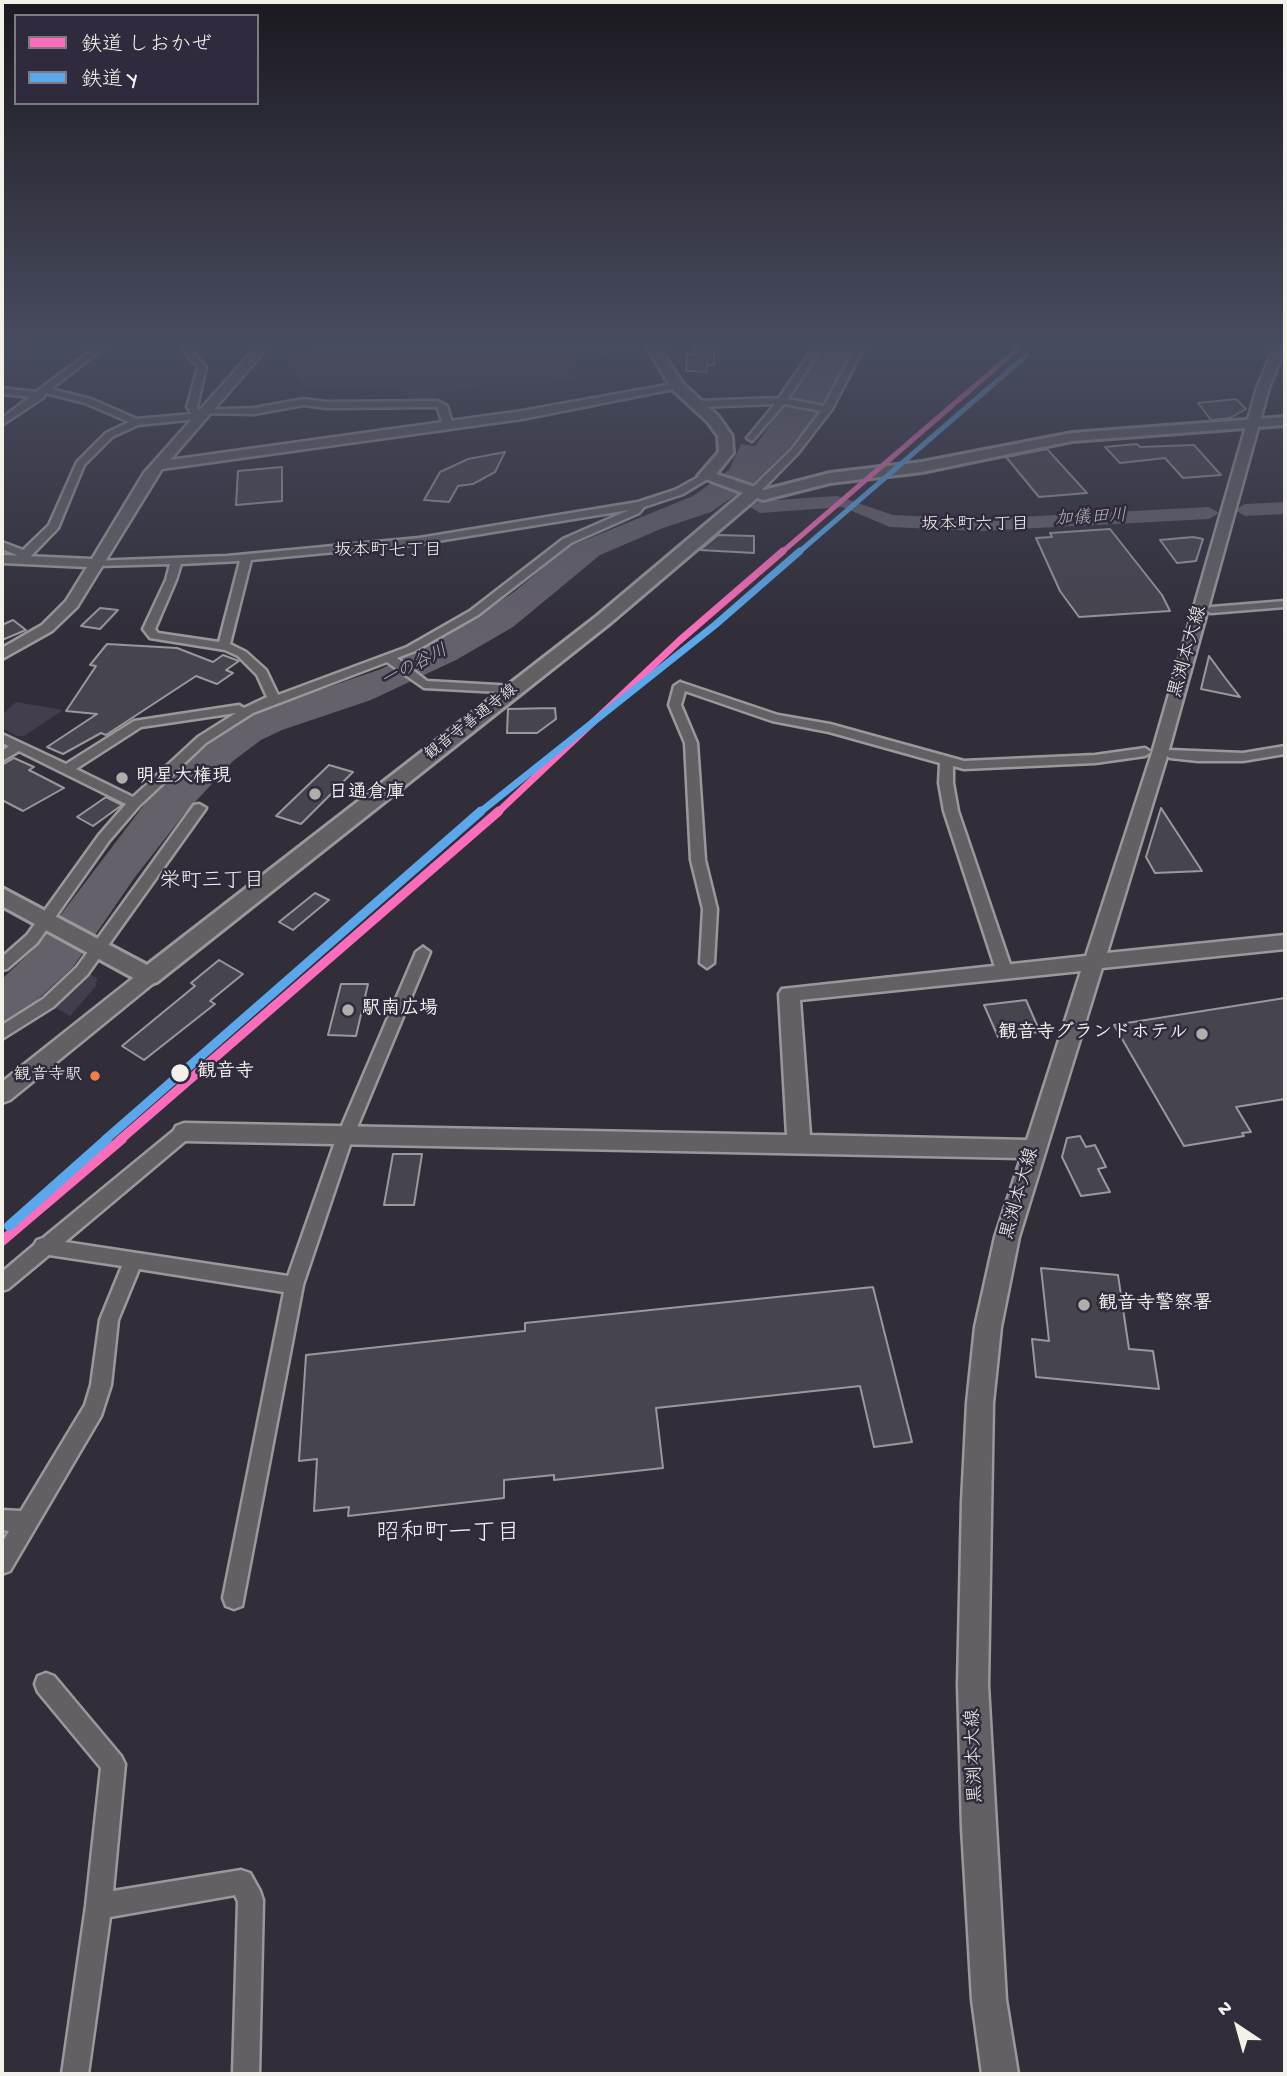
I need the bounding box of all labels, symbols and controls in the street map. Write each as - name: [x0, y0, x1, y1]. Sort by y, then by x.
- legend: [14, 14, 259, 105]
- text: 鉄道 しおかぜ: [81, 34, 212, 59]
- text: 鉄道 Y: [81, 69, 138, 94]
- water label: 加儀田川: [1054, 506, 1128, 532]
- district label: 坂本町六丁目: [921, 515, 1029, 537]
- district label: 坂本町七丁目: [334, 541, 442, 563]
- street label: 黒渕本大線: [1165, 603, 1213, 701]
- water label: 一の谷川: [378, 641, 452, 693]
- street label: 観音寺善通寺線: [422, 681, 522, 765]
- place label: 明星大権現: [136, 767, 231, 789]
- marker: 明星大権現: [114, 770, 130, 786]
- place label: 日通倉庫: [329, 783, 405, 805]
- marker: 日通倉庫: [307, 786, 323, 802]
- district label: 栄町三丁目: [160, 870, 264, 896]
- place label: 駅南広場: [362, 999, 438, 1021]
- marker: 駅南広場: [340, 1002, 356, 1018]
- place label: 観音寺グランドホテル: [998, 1023, 1188, 1045]
- marker: 観音寺グランドホテル: [1194, 1026, 1210, 1042]
- marker: 観音寺: [169, 1062, 191, 1084]
- place label: 観音寺: [197, 1062, 254, 1084]
- place label: 観音寺駅: [14, 1066, 82, 1086]
- marker: 観音寺駅: [88, 1069, 102, 1083]
- street label: 黒渕本大線: [997, 1145, 1045, 1243]
- place label: 観音寺警察署: [1098, 1294, 1212, 1316]
- marker: 観音寺警察署: [1076, 1297, 1092, 1313]
- district label: 昭和町一丁目: [376, 1521, 520, 1549]
- street label: 黒渕本大線: [963, 1708, 989, 1804]
- north arrow: [1203, 1992, 1273, 2062]
- text: N: [1214, 1997, 1237, 2023]

